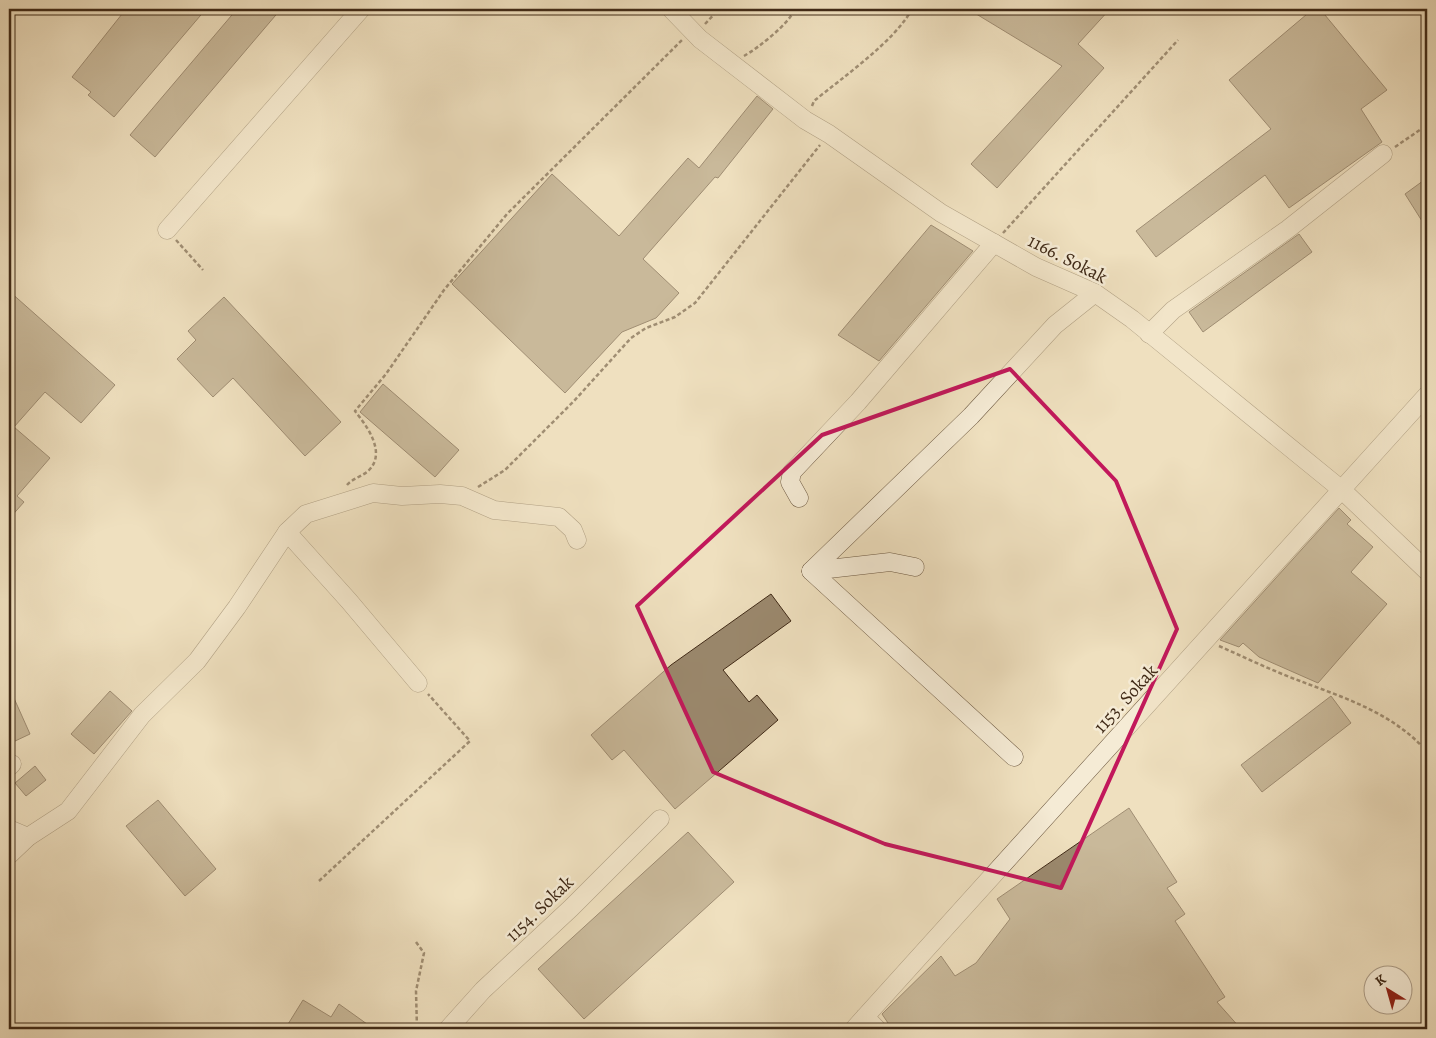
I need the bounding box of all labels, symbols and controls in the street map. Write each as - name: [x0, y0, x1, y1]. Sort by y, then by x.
- street label: 1166. Sokak: [1023, 228, 1112, 290]
- street label: 1153. Sokak: [1088, 658, 1164, 739]
- street label: 1154. Sokak: [500, 869, 580, 948]
- north arrow: [1364, 966, 1414, 1016]
- text: K: [1371, 969, 1391, 990]

